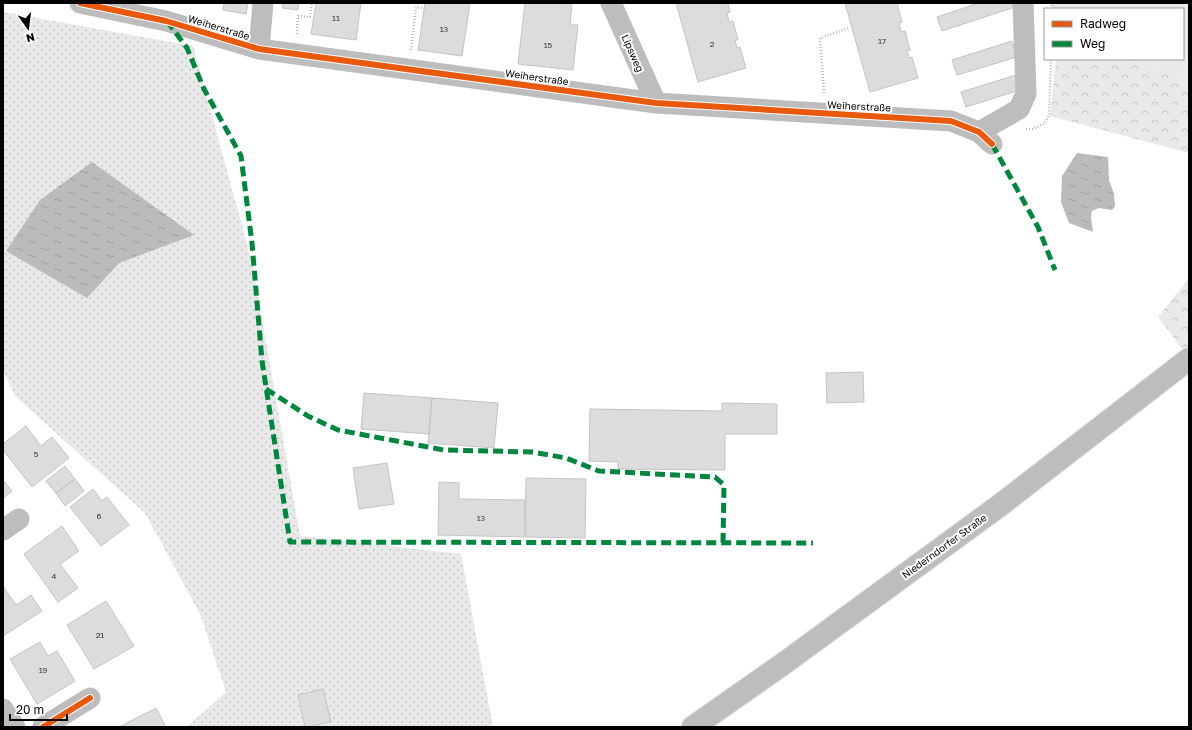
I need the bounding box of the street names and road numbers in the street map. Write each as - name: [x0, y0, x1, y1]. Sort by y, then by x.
- street label: Weiherstraße: [187, 12, 251, 42]
- street label: Lipsweg: [619, 32, 647, 74]
- street label: Weiherstraße: [505, 67, 570, 87]
- street label: Weiherstraße: [827, 98, 891, 114]
- street label: Niederndorfer Straße: [899, 511, 989, 581]

